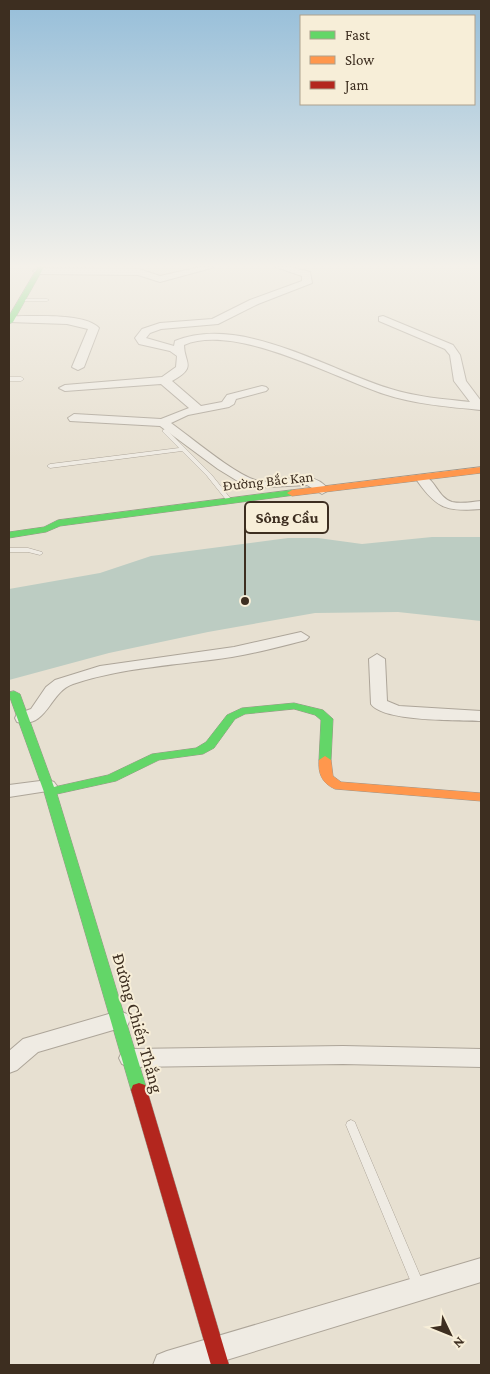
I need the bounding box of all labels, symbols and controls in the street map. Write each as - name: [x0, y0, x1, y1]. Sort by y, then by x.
- legend: [300, 15, 475, 105]
- text: Fast: [345, 27, 371, 43]
- text: Slow: [345, 52, 375, 68]
- text: Jam: [343, 77, 368, 94]
- street label: Đường Bắc Kạn: [222, 468, 314, 495]
- callout: Sông Cầu: [245, 502, 328, 533]
- text: Sông Cầu: [255, 509, 319, 526]
- street label: Đường Chiến Thắng: [108, 951, 168, 1095]
- north arrow: [425, 1309, 475, 1359]
- text: N: [450, 1334, 469, 1352]

